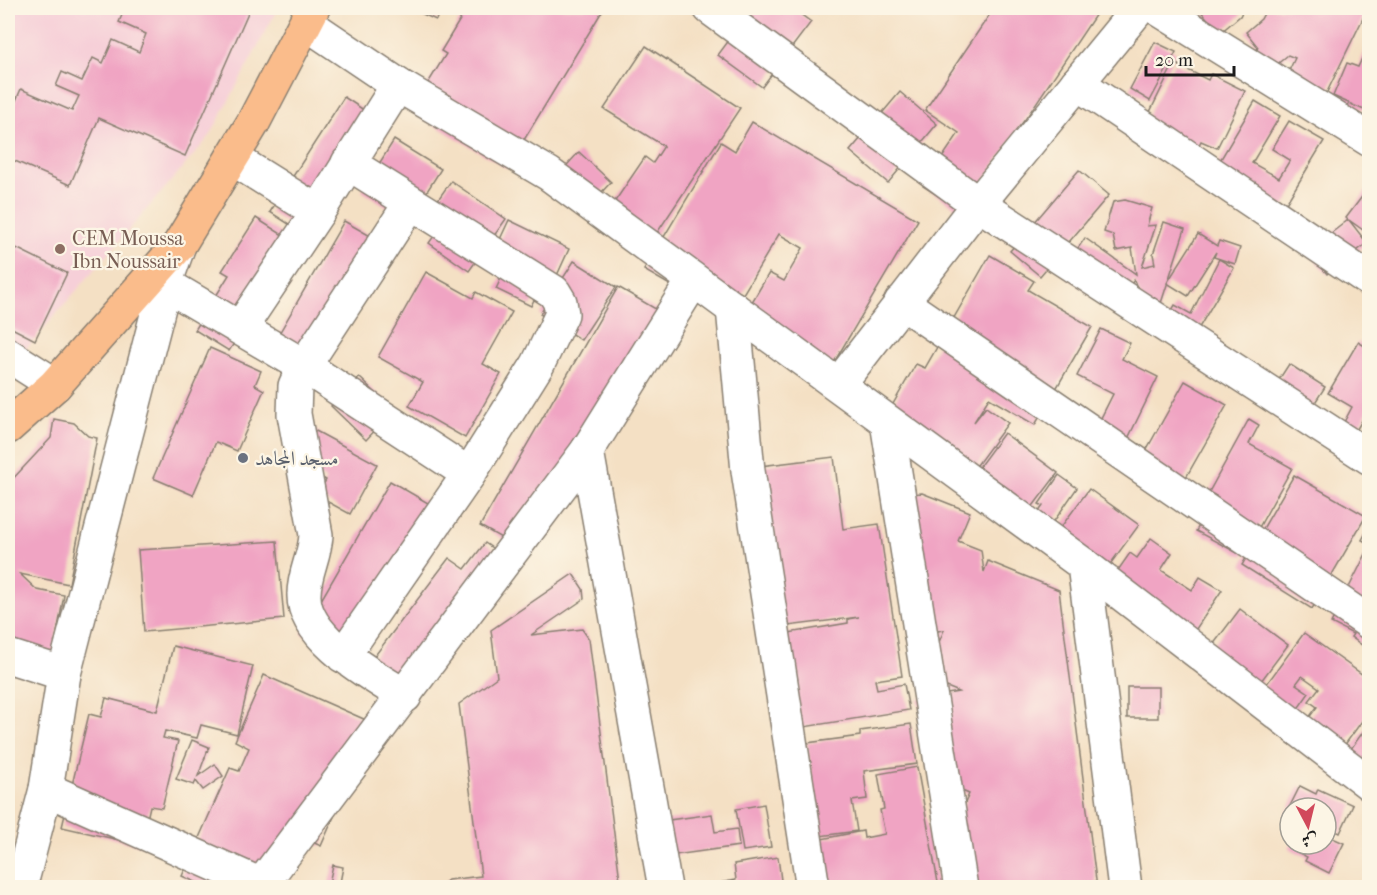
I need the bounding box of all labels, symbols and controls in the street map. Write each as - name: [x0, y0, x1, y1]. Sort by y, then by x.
- scale bar: [1146, 39, 1234, 77]
- text: 20 m: [1155, 50, 1193, 71]
- place label: CEM Moussa Ibn Noussair: [72, 227, 184, 273]
- marker: CEM Moussa Ibn Noussair: [53, 242, 67, 256]
- place label: مسجد المجاهد: [255, 447, 339, 470]
- marker: مسجد المجاهد: [236, 451, 250, 465]
- north arrow: [1278, 796, 1338, 856]
- text: ش: [1301, 830, 1319, 851]

